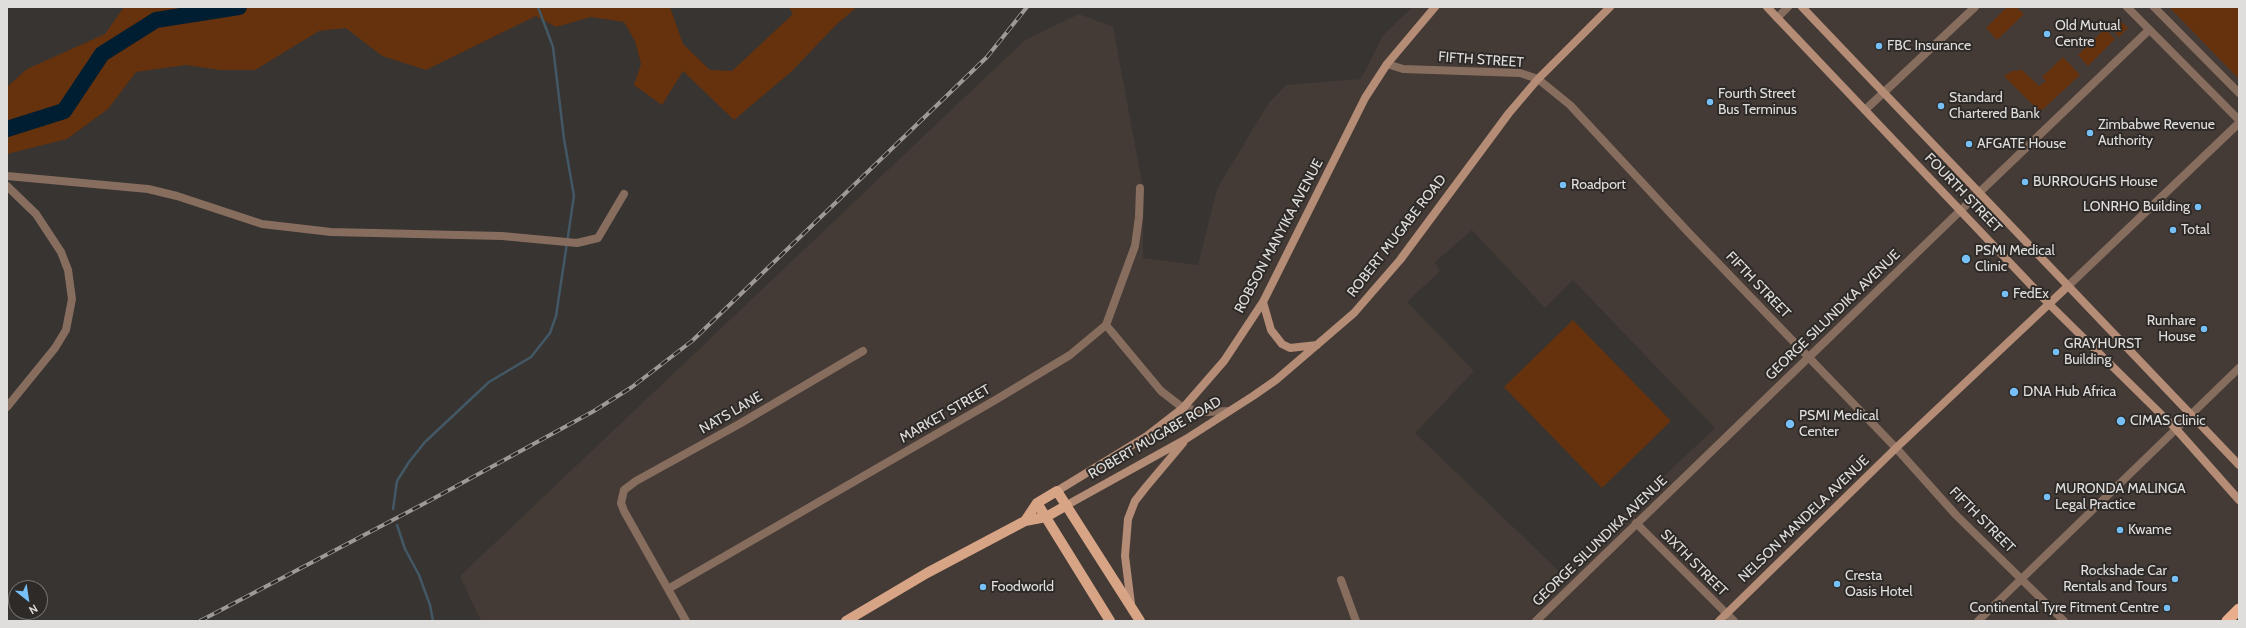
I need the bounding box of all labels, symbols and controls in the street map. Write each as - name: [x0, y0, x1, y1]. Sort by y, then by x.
- place label: Old Mutual Centre: [2055, 18, 2120, 50]
- marker: Old Mutual Centre: [2042, 29, 2052, 39]
- place label: FBC Insurance: [1887, 38, 1971, 54]
- marker: FBC Insurance: [1874, 41, 1884, 51]
- street label: FIFTH STREET: [1438, 49, 1524, 71]
- place label: Fourth Street Bus Terminus: [1718, 86, 1797, 118]
- place label: Standard Chartered Bank: [1949, 90, 2040, 122]
- marker: Fourth Street Bus Terminus: [1705, 97, 1715, 107]
- marker: Standard Chartered Bank: [1936, 101, 1946, 111]
- place label: Zimbabwe Revenue Authority: [2098, 117, 2215, 150]
- marker: Zimbabwe Revenue Authority: [2085, 128, 2095, 138]
- place label: AFGATE House: [1977, 136, 2066, 152]
- marker: AFGATE House: [1964, 139, 1974, 149]
- street label: FOURTH STREET: [1921, 150, 2005, 236]
- street label: ROBSON MANYIKA AVENUE: [1231, 156, 1327, 316]
- street label: ROBERT MUGABE ROAD: [1344, 171, 1450, 301]
- place label: BURROUGHS House: [2033, 174, 2158, 190]
- place label: Roadport: [1571, 177, 1626, 193]
- marker: BURROUGHS House: [2020, 177, 2030, 187]
- marker: Roadport: [1558, 180, 1568, 190]
- place label: LONRHO Building: [2083, 199, 2190, 215]
- marker: LONRHO Building: [2193, 202, 2203, 212]
- place label: Total: [2181, 222, 2210, 238]
- marker: Total: [2168, 225, 2178, 235]
- place label: PSMI Medical Clinic: [1975, 243, 2055, 276]
- street label: GEORGE SILUNDIKA AVENUE: [1762, 246, 1904, 384]
- street label: FIFTH STREET: [1722, 248, 1794, 322]
- marker: PSMI Medical Clinic: [1960, 253, 1972, 265]
- place label: FedEx: [2013, 286, 2049, 302]
- marker: FedEx: [2000, 289, 2010, 299]
- place label: Runhare House: [2147, 313, 2196, 346]
- marker: Runhare House: [2199, 324, 2209, 334]
- place label: GRAYHURST Building: [2064, 336, 2142, 368]
- marker: GRAYHURST Building: [2051, 347, 2061, 357]
- street label: MARKET STREET: [897, 381, 993, 447]
- place label: DNA Hub Africa: [2023, 384, 2116, 400]
- marker: DNA Hub Africa: [2008, 386, 2020, 398]
- street label: NATS LANE: [697, 388, 765, 438]
- street label: ROBERT MUGABE ROAD: [1086, 393, 1224, 483]
- place label: PSMI Medical Center: [1799, 408, 1879, 440]
- place label: CIMAS Clinic: [2130, 413, 2205, 429]
- marker: CIMAS Clinic: [2115, 415, 2127, 427]
- marker: PSMI Medical Center: [1784, 418, 1796, 430]
- street label: NELSON MANDELA AVENUE: [1735, 452, 1873, 586]
- street label: GEORGE SILUNDIKA AVENUE: [1529, 472, 1671, 610]
- place label: MURONDA MALINGA Legal Practice: [2055, 481, 2186, 514]
- street label: FIFTH STREET: [1946, 484, 2018, 556]
- marker: MURONDA MALINGA Legal Practice: [2042, 492, 2052, 502]
- place label: Kwame: [2128, 522, 2172, 538]
- marker: Kwame: [2115, 525, 2125, 535]
- street label: SIXTH STREET: [1657, 526, 1731, 600]
- place label: Rockshade Car Rentals and Tours: [2063, 563, 2167, 596]
- place label: Cresta Oasis Hotel: [1845, 568, 1913, 600]
- marker: Rockshade Car Rentals and Tours: [2170, 574, 2180, 584]
- place label: Foodworld: [991, 579, 1054, 595]
- marker: Cresta Oasis Hotel: [1832, 579, 1842, 589]
- north arrow: [8, 580, 48, 620]
- marker: Foodworld: [978, 582, 988, 592]
- place label: Continental Tyre Fitment Centre: [1970, 600, 2159, 616]
- text: N: [27, 602, 40, 618]
- marker: Continental Tyre Fitment Centre: [2162, 603, 2172, 613]

